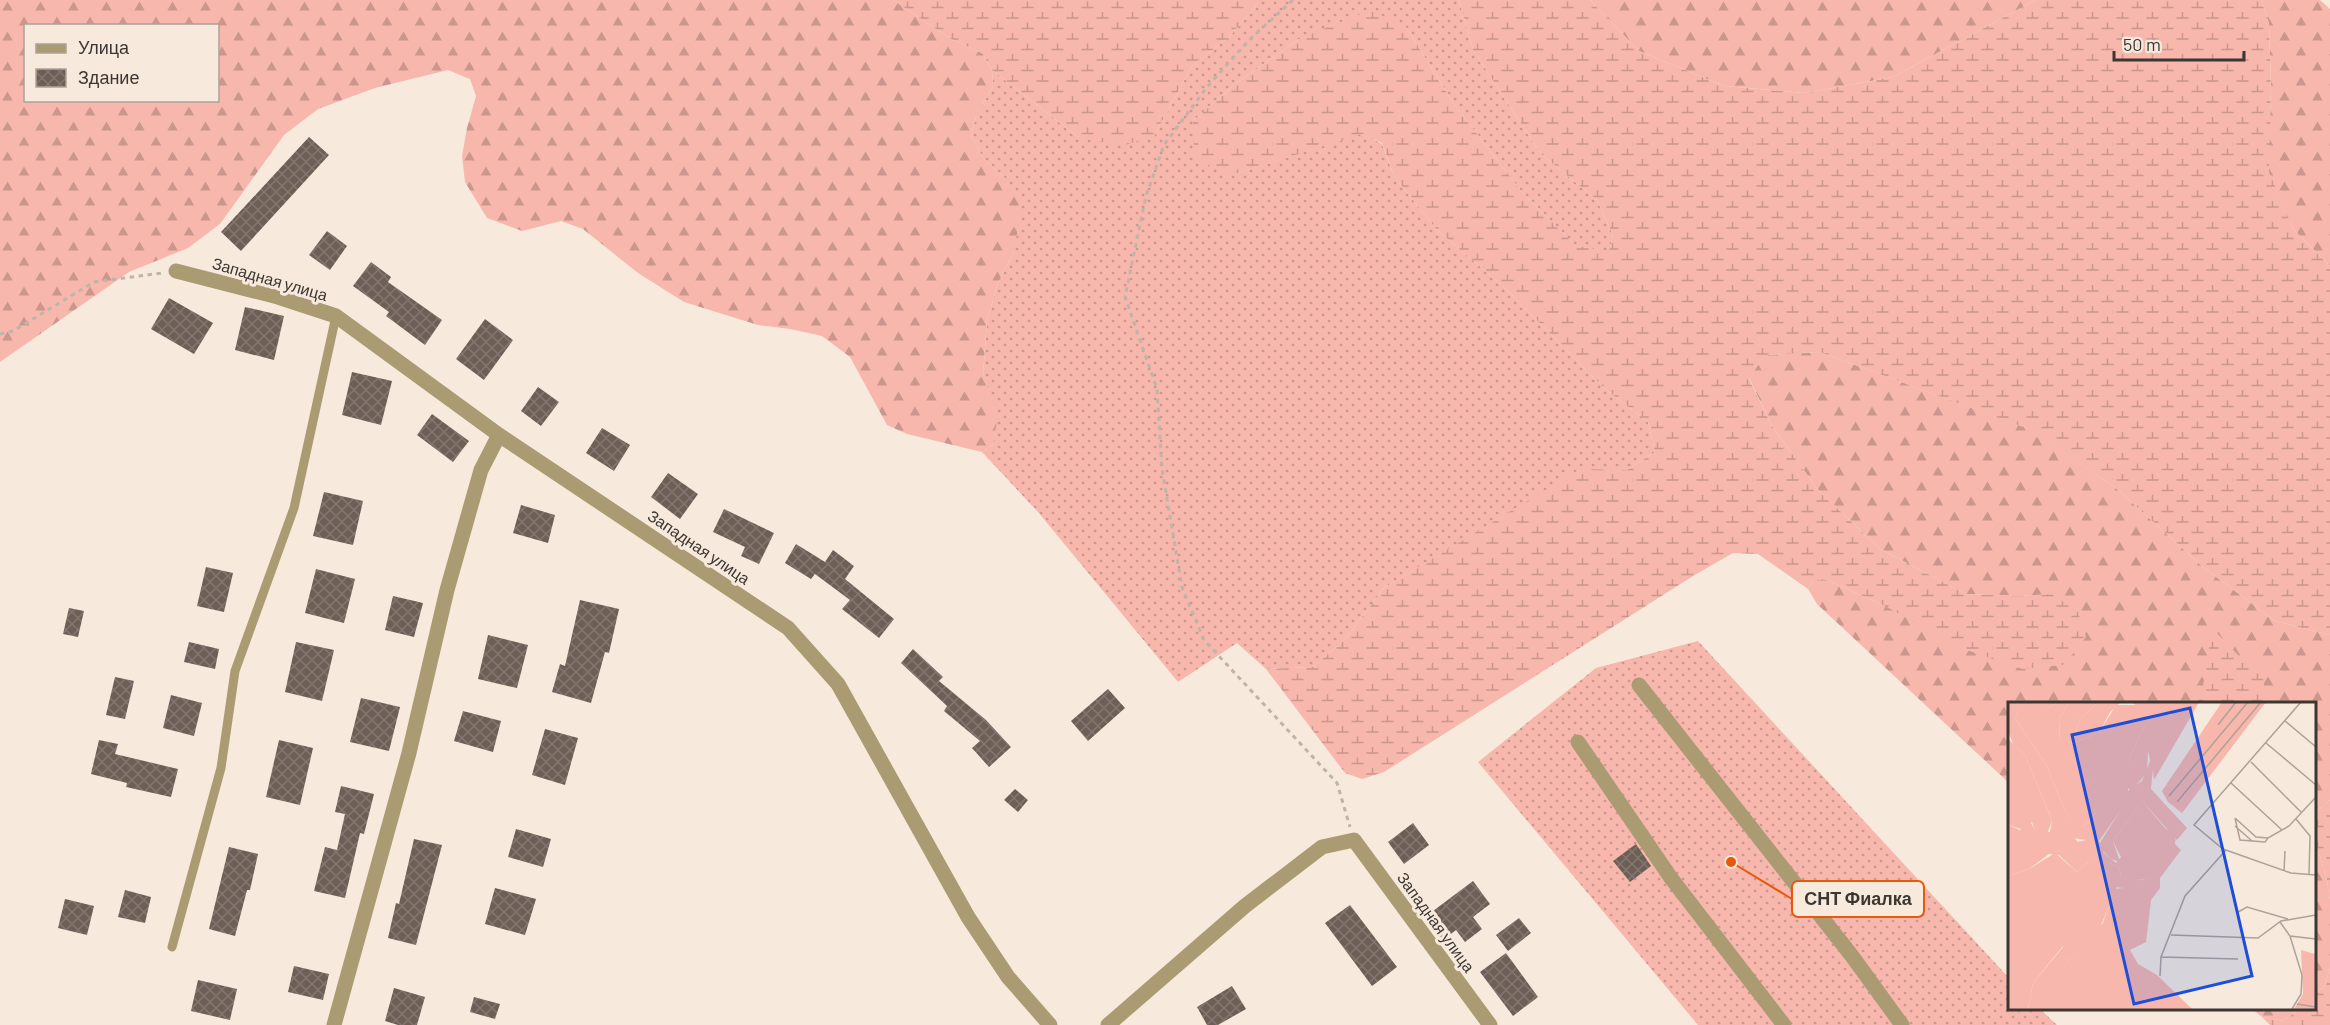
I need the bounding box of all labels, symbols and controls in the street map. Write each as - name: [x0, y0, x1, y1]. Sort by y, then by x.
- legend: [24, 24, 219, 102]
- scale bar: [2114, 24, 2244, 62]
- text: 50 m: [2123, 33, 2161, 55]
- text: Улица: [78, 36, 130, 58]
- text: Здание: [78, 66, 139, 88]
- street label: Западная улица: [210, 253, 330, 304]
- street label: Западная улица: [645, 505, 754, 588]
- inset map: [2008, 702, 2315, 1010]
- street label: Западная улица: [1394, 868, 1479, 976]
- callout: СНТ Фиалка: [1792, 881, 1924, 917]
- text: СНТ Фиалка: [1804, 887, 1913, 909]

